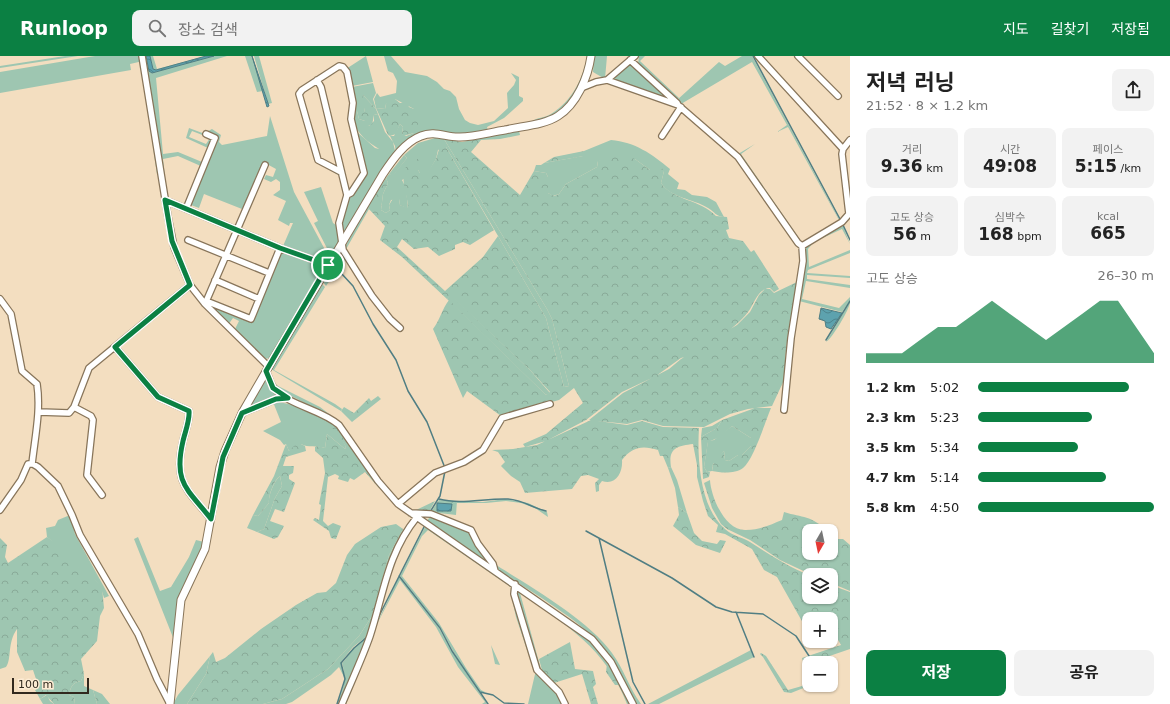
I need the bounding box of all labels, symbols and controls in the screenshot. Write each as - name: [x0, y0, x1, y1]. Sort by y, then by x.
- search box: [132, 10, 412, 46]
- text: Runloop: [20, 17, 108, 39]
- icon: search: [146, 17, 168, 39]
- text: 장소 검색: [178, 21, 238, 39]
- text: 지도: [1003, 21, 1029, 37]
- text: 길찾기: [1051, 21, 1089, 37]
- text: 저장됨: [1111, 21, 1150, 37]
- button: share: [1112, 69, 1154, 111]
- text: 저녁 러닝: [866, 70, 955, 95]
- text: 21:52 · 8 × 1.2 km: [866, 98, 988, 113]
- text: 거리: [902, 143, 922, 156]
- text: 시간: [1000, 143, 1020, 156]
- text: 페이스: [1093, 143, 1123, 156]
- text: 9.36: [881, 156, 923, 176]
- text: 49:08: [983, 156, 1037, 176]
- text: 5:15: [1075, 156, 1117, 176]
- text: km: [923, 162, 943, 175]
- text: /km: [1117, 162, 1141, 175]
- text: kcal: [1097, 210, 1119, 223]
- text: 고도 상승: [890, 211, 934, 224]
- text: 심박수: [995, 211, 1025, 224]
- text: 665: [1090, 223, 1126, 243]
- text: 56: [893, 224, 917, 244]
- text: 168: [978, 224, 1014, 244]
- text: m: [917, 230, 931, 243]
- text: bpm: [1014, 230, 1042, 243]
- pin: [311, 248, 345, 282]
- icon: arrive: [317, 254, 339, 276]
- text: 26–30 m: [1098, 268, 1154, 283]
- text: 고도 상승: [866, 271, 918, 286]
- text: 1.2 km: [866, 380, 916, 395]
- text: 5:02: [930, 380, 959, 395]
- text: 2.3 km: [866, 410, 916, 425]
- text: 5:23: [930, 410, 959, 425]
- text: 3.5 km: [866, 440, 916, 455]
- text: 5:34: [930, 440, 959, 455]
- text: 4.7 km: [866, 470, 916, 485]
- text: 5:14: [930, 470, 959, 485]
- text: 5.8 km: [866, 500, 916, 515]
- text: 4:50: [930, 500, 959, 515]
- north arrow: [802, 524, 838, 560]
- map controls: [802, 524, 838, 692]
- button: layers: [802, 568, 838, 604]
- button: +: [802, 612, 838, 648]
- button: 저장: [866, 650, 1006, 696]
- button: 공유: [1014, 650, 1154, 696]
- button: −: [802, 656, 838, 692]
- scale bar: [12, 676, 89, 695]
- text: 100 m: [18, 678, 53, 691]

